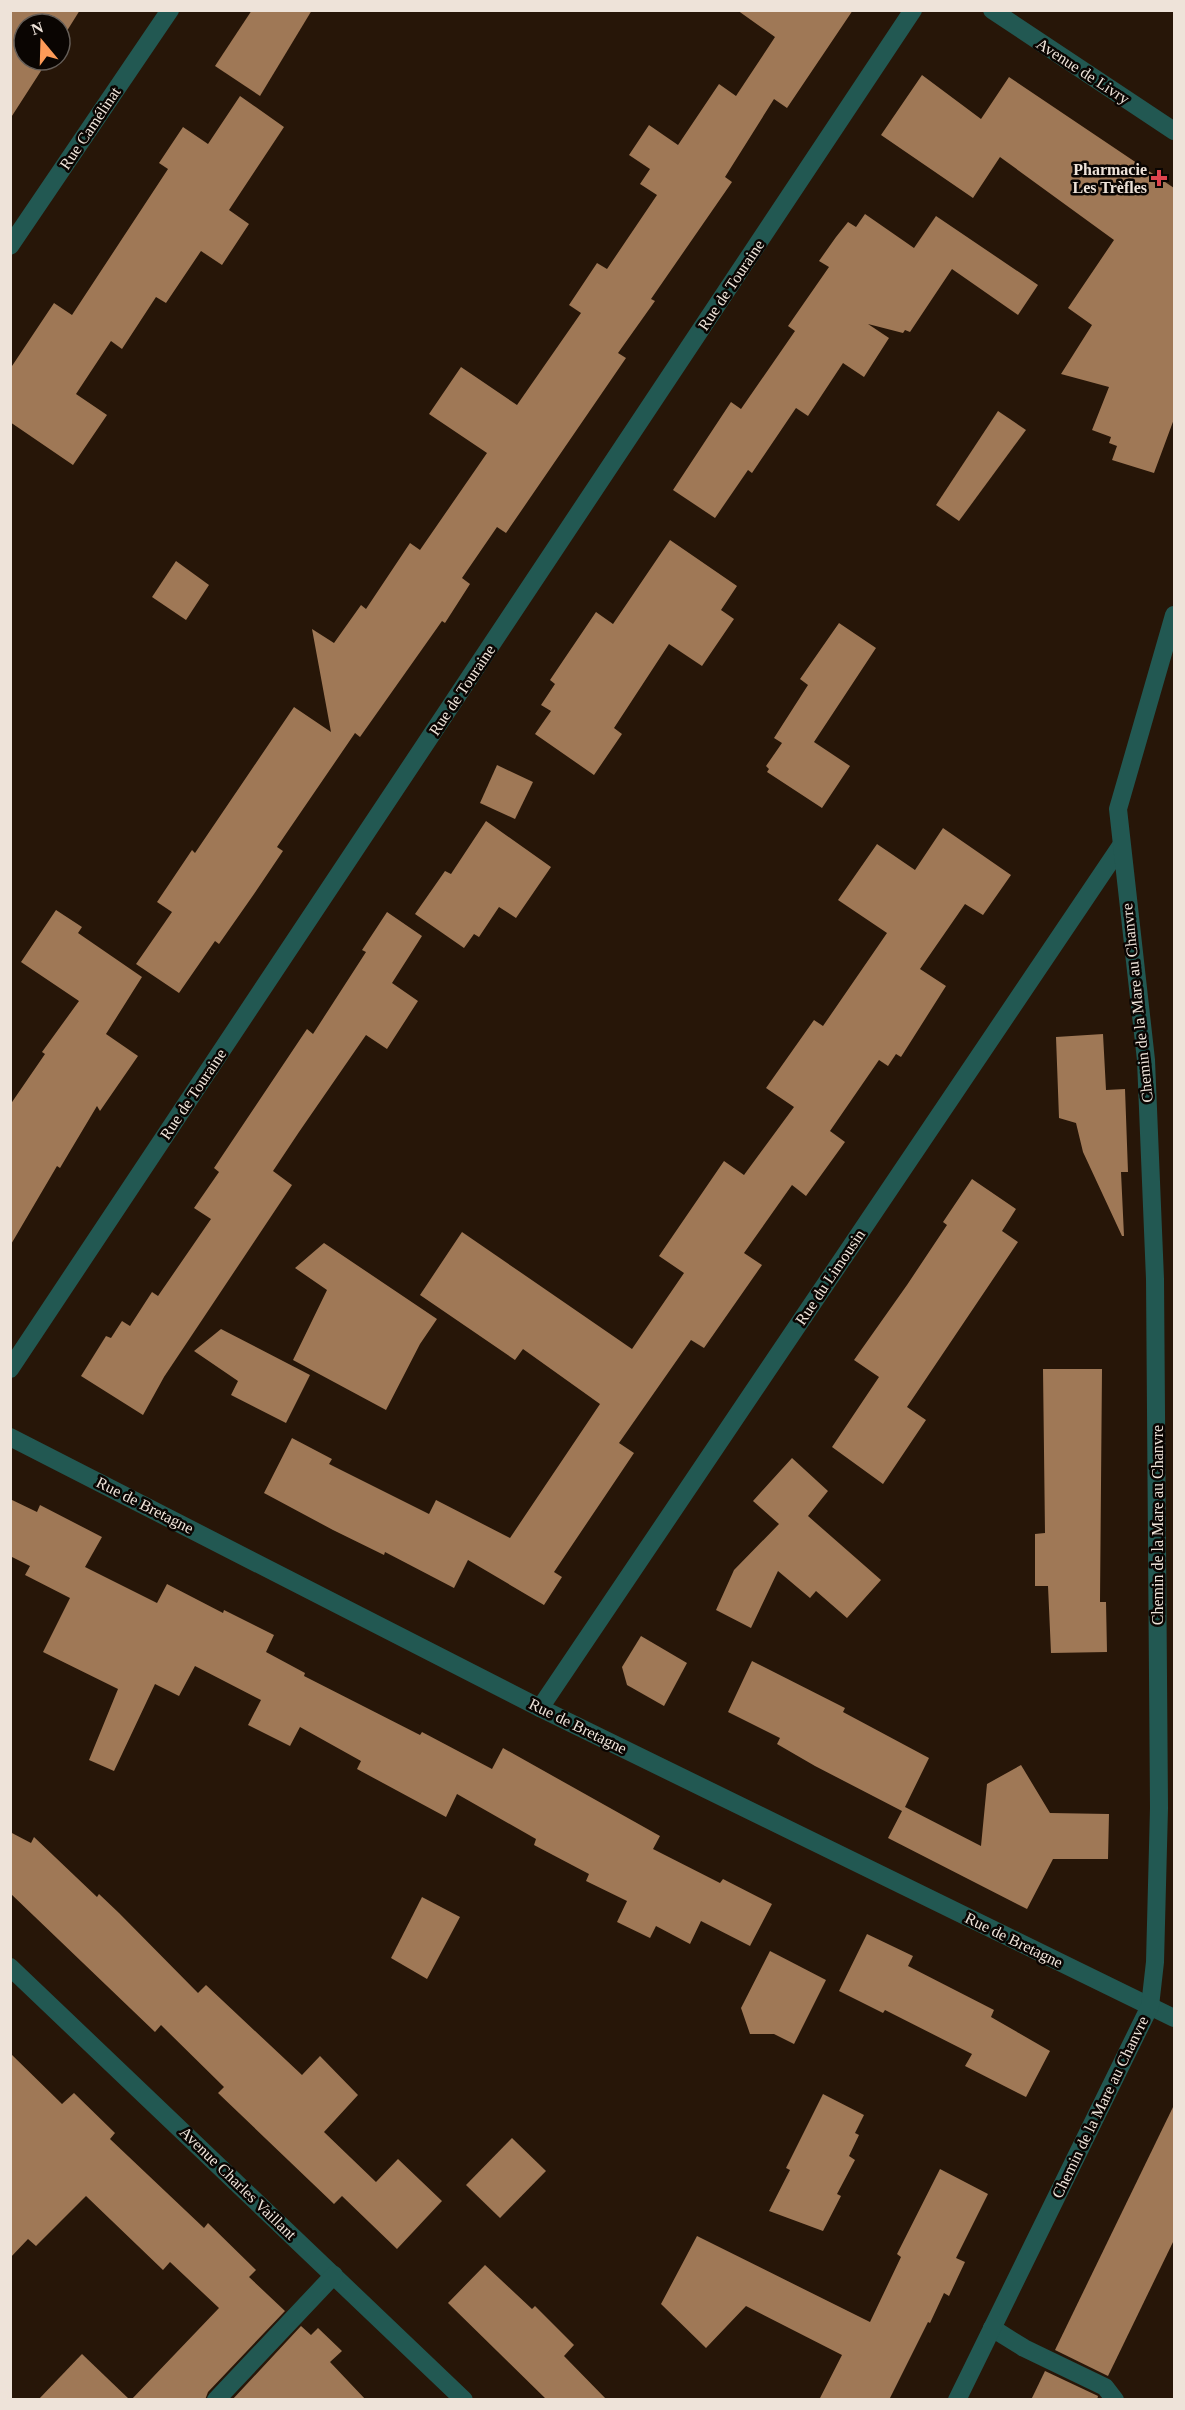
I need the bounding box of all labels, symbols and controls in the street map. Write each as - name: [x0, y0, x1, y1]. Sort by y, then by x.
- north arrow: [12, 12, 72, 72]
- text: N: [29, 18, 46, 38]
- street label: Avenue de Livry: [1033, 35, 1133, 108]
- street label: Rue Camélinat: [56, 83, 124, 172]
- place label: Pharmacie Les Trèfles: [1073, 161, 1147, 196]
- marker: Pharmacie Les Trèfles: [1152, 171, 1166, 185]
- street label: Rue de Touraine: [695, 237, 767, 333]
- street label: Rue de Touraine: [426, 642, 498, 738]
- street label: Chemin de la Mare au Chanvre: [1118, 902, 1156, 1104]
- street label: Rue de Touraine: [157, 1046, 229, 1142]
- street label: Rue du Limousin: [792, 1226, 868, 1328]
- street label: Chemin de la Mare au Chanvre: [1149, 1425, 1166, 1625]
- street label: Rue de Bretagne: [93, 1473, 196, 1538]
- street label: Rue de Bretagne: [526, 1695, 630, 1758]
- street label: Rue de Bretagne: [962, 1909, 1066, 1972]
- street label: Chemin de la Mare au Chanvre: [1048, 2013, 1152, 2201]
- street label: Avenue Charles Vaillant: [176, 2123, 300, 2243]

